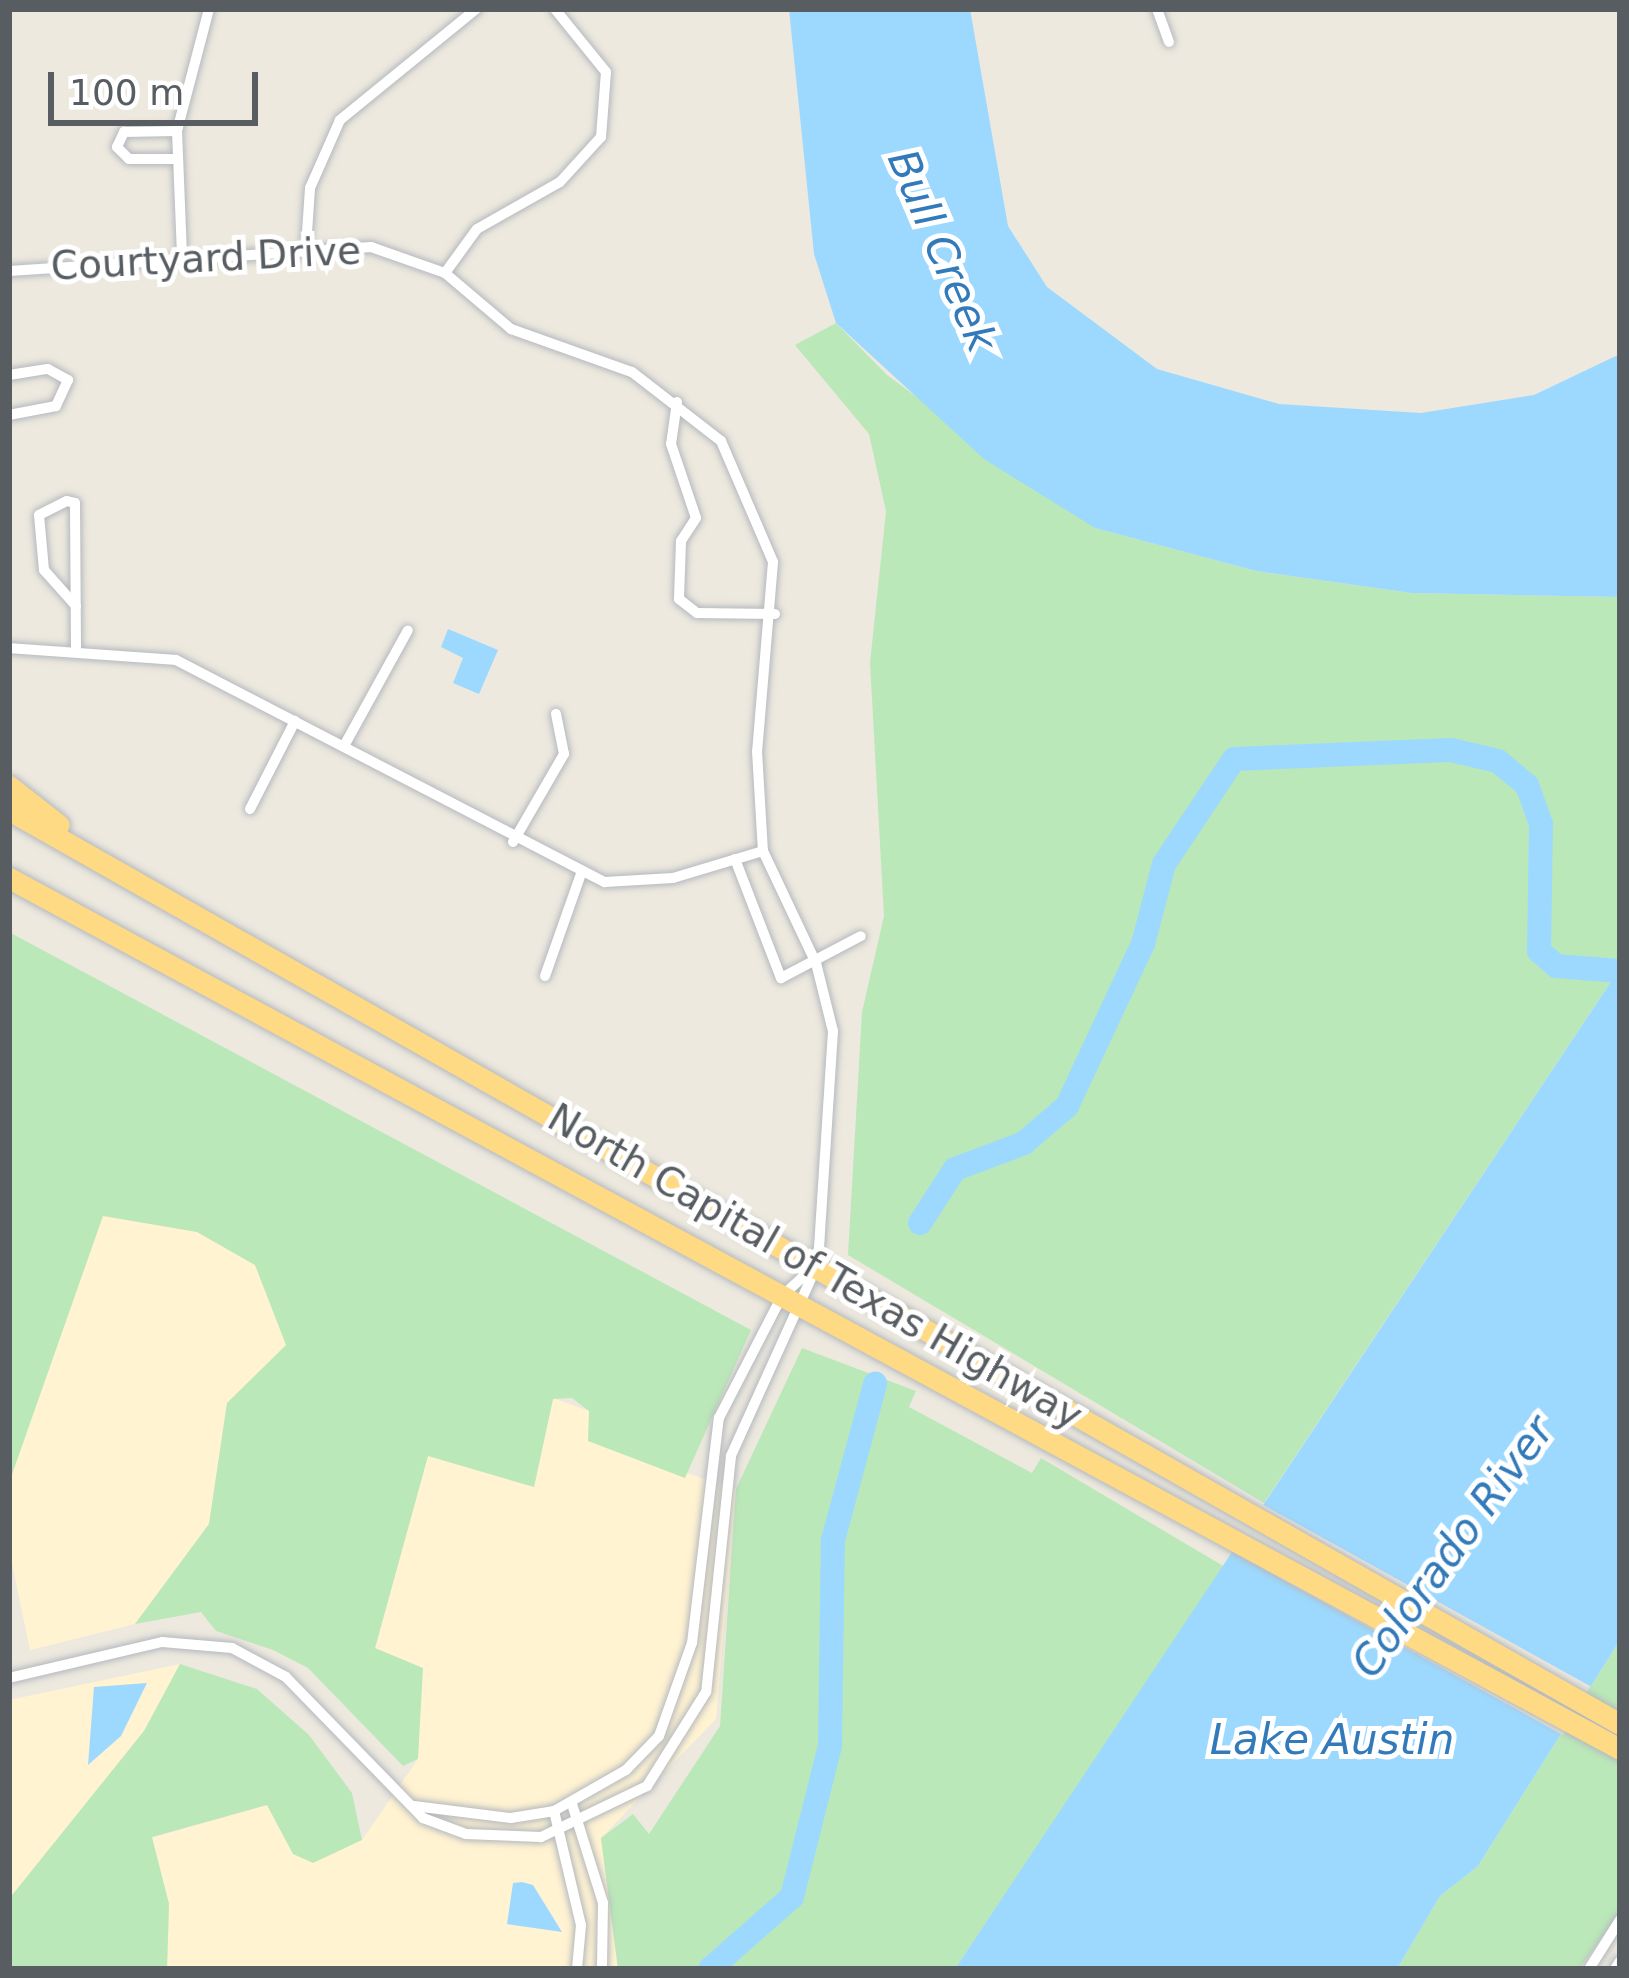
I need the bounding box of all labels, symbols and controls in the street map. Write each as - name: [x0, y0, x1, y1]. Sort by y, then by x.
- scale bar: [54, 48, 264, 122]
- text: 100 m: [69, 72, 184, 113]
- water label: Bull Creek: [877, 142, 1007, 360]
- street label: Courtyard Drive: [50, 228, 362, 290]
- street label: North Capital of Texas Highway: [539, 1094, 1091, 1440]
- water label: Colorado River: [1342, 1407, 1564, 1687]
- water label: Lake Austin: [1210, 1715, 1454, 1765]

